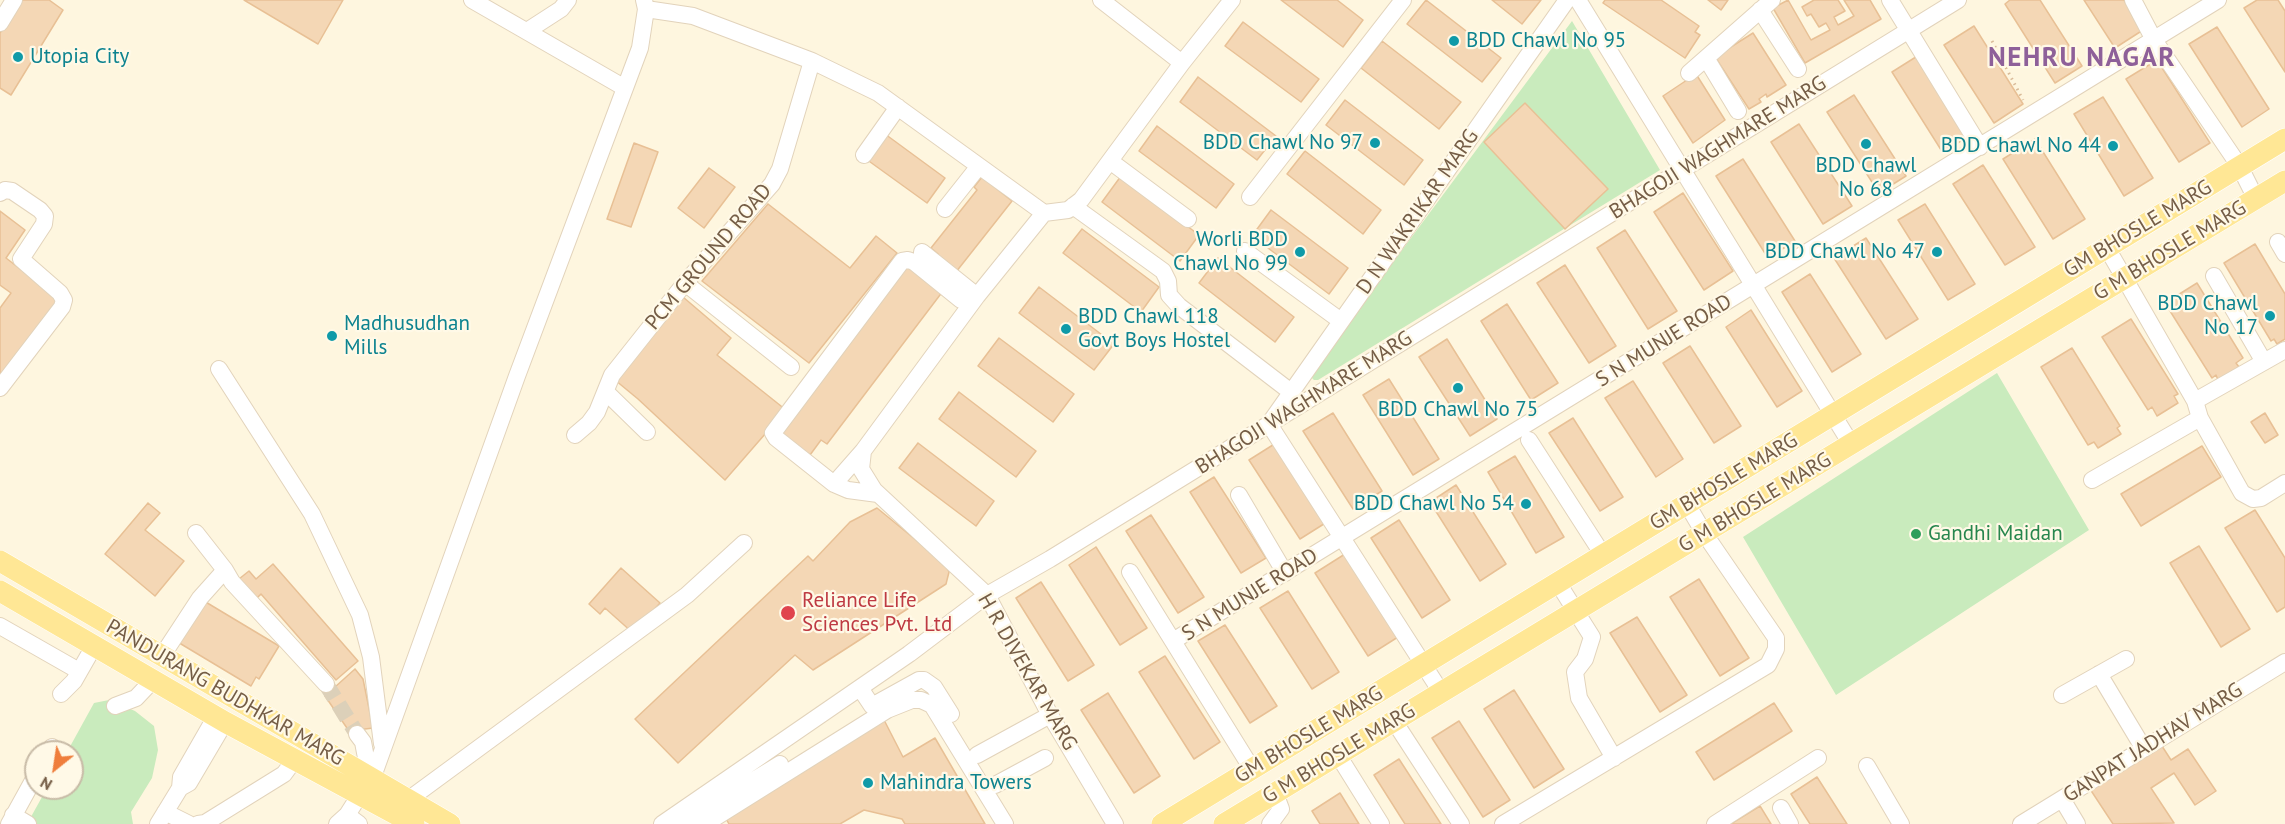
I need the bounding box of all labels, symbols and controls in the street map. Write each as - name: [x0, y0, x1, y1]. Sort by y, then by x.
- place label: BDD Chawl No 95: [1466, 28, 1626, 54]
- marker: BDD Chawl No 95: [1447, 34, 1461, 48]
- district label: NEHRU NAGAR: [1988, 42, 2176, 74]
- place label: Utopia City: [30, 44, 129, 70]
- marker: Utopia City: [11, 50, 25, 64]
- street label: BHAGOJI WAGHMARE MARG: [1605, 71, 1831, 225]
- street label: D N WAKRIKAR MARG: [1352, 125, 1484, 299]
- place label: BDD Chawl No 97: [1203, 130, 1363, 156]
- place label: BDD Chawl No 44: [1941, 133, 2101, 159]
- marker: BDD Chawl No 97: [1368, 136, 1382, 150]
- marker: BDD Chawl No 68: [1859, 137, 1873, 151]
- marker: BDD Chawl No 44: [2106, 139, 2120, 153]
- place label: BDD Chawl No 68: [1816, 153, 1916, 203]
- street label: GM BHOSLE MARG: [2060, 175, 2216, 283]
- street label: PCM GROUND ROAD: [641, 179, 777, 335]
- street label: G M BHOSLE MARG: [2089, 195, 2251, 307]
- place label: Worli BDD Chawl No 99: [1173, 227, 1288, 277]
- place label: BDD Chawl No 47: [1765, 239, 1925, 265]
- marker: Worli BDD Chawl No 99: [1293, 245, 1307, 259]
- marker: BDD Chawl No 47: [1930, 245, 1944, 259]
- street label: S N MUNJE ROAD: [1591, 289, 1737, 393]
- place label: BDD Chawl No 17: [2157, 291, 2258, 341]
- place label: BDD Chawl 118 Govt Boys Hostel: [1078, 304, 1230, 354]
- marker: BDD Chawl No 17: [2263, 309, 2277, 323]
- place label: Madhusudhan Mills: [344, 311, 470, 361]
- marker: BDD Chawl 118 Govt Boys Hostel: [1059, 322, 1073, 336]
- street label: BHAGOJI WAGHMARE MARG: [1191, 326, 1417, 480]
- marker: Madhusudhan Mills: [325, 329, 339, 343]
- marker: BDD Chawl No 75: [1451, 381, 1465, 395]
- place label: BDD Chawl No 75: [1378, 397, 1538, 423]
- street label: GM BHOSLE MARG: [1646, 428, 1802, 536]
- street label: G M BHOSLE MARG: [1674, 447, 1836, 559]
- place label: BDD Chawl No 54: [1354, 491, 1514, 517]
- marker: BDD Chawl No 54: [1519, 497, 1533, 511]
- place label: Gandhi Maidan: [1928, 521, 2063, 547]
- marker: Gandhi Maidan: [1909, 527, 1923, 541]
- street label: S N MUNJE ROAD: [1177, 543, 1323, 647]
- place label: Reliance Life Sciences Pvt. Ltd: [802, 588, 952, 638]
- street label: H R DIVEKAR MARG: [972, 589, 1082, 755]
- marker: Reliance Life Sciences Pvt. Ltd: [779, 604, 797, 622]
- street label: PANDURANG BUDHKAR MARG: [101, 614, 349, 772]
- street label: GANPAT JADHAV MARG: [2059, 678, 2247, 808]
- street label: GM BHOSLE MARG: [1231, 681, 1387, 789]
- street label: G M BHOSLE MARG: [1258, 698, 1420, 810]
- north arrow: [24, 740, 84, 800]
- place label: Mahindra Towers: [880, 770, 1032, 796]
- text: N: [36, 773, 56, 795]
- marker: Mahindra Towers: [861, 776, 875, 790]

